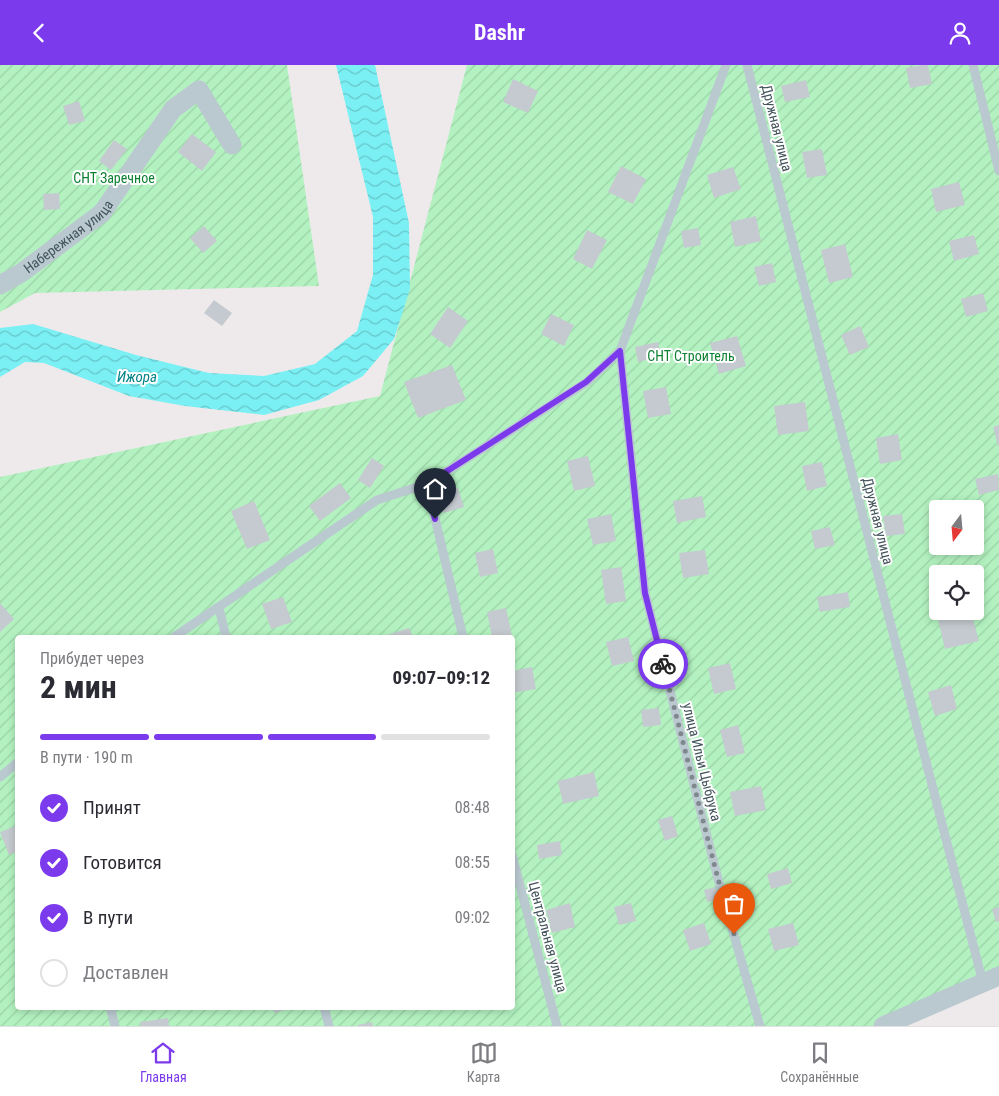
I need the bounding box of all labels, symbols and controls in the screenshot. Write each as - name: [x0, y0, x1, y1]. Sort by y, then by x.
- icon: back: [25, 19, 53, 47]
- icon: person: [946, 19, 974, 47]
- text: Dashr: [474, 20, 525, 45]
- street label: Дружная улица: [758, 83, 796, 173]
- park label: СНТ Заречное: [73, 170, 155, 186]
- street label: Набережная улица: [20, 197, 116, 276]
- park label: СНТ Строитель: [647, 348, 735, 364]
- water label: Ижора: [117, 368, 157, 386]
- pin: [414, 468, 456, 519]
- icon: home: [421, 475, 449, 503]
- street label: Дружная улица: [859, 476, 897, 566]
- north arrow: [929, 500, 984, 555]
- map controls: [929, 500, 984, 620]
- button: locate: [929, 565, 984, 620]
- courier: [638, 639, 688, 689]
- text: Прибудет через: [40, 649, 144, 668]
- icon: bike: [649, 650, 677, 678]
- text: 09:07–09:12: [392, 666, 490, 689]
- text: 2 мин: [40, 668, 117, 706]
- street label: улица Ильи Цыбрука: [680, 701, 724, 823]
- text: В пути · 190 m: [40, 748, 133, 767]
- icon: check: [40, 794, 68, 822]
- text: Принят: [83, 796, 141, 819]
- text: 08:48: [455, 798, 490, 817]
- icon: check: [40, 849, 68, 877]
- text: Готовится: [83, 851, 162, 874]
- text: 08:55: [455, 853, 490, 872]
- street label: Центральная улица: [526, 880, 570, 994]
- pin: [713, 883, 755, 934]
- icon: bag: [720, 890, 748, 918]
- icon: check: [40, 904, 68, 932]
- text: В пути: [83, 906, 133, 929]
- text: 09:02: [455, 908, 490, 927]
- text: Доставлен: [83, 961, 169, 984]
- tab: Главная: [140, 1039, 187, 1085]
- tab: Карта: [467, 1039, 500, 1085]
- tab: Сохранённые: [780, 1039, 859, 1085]

